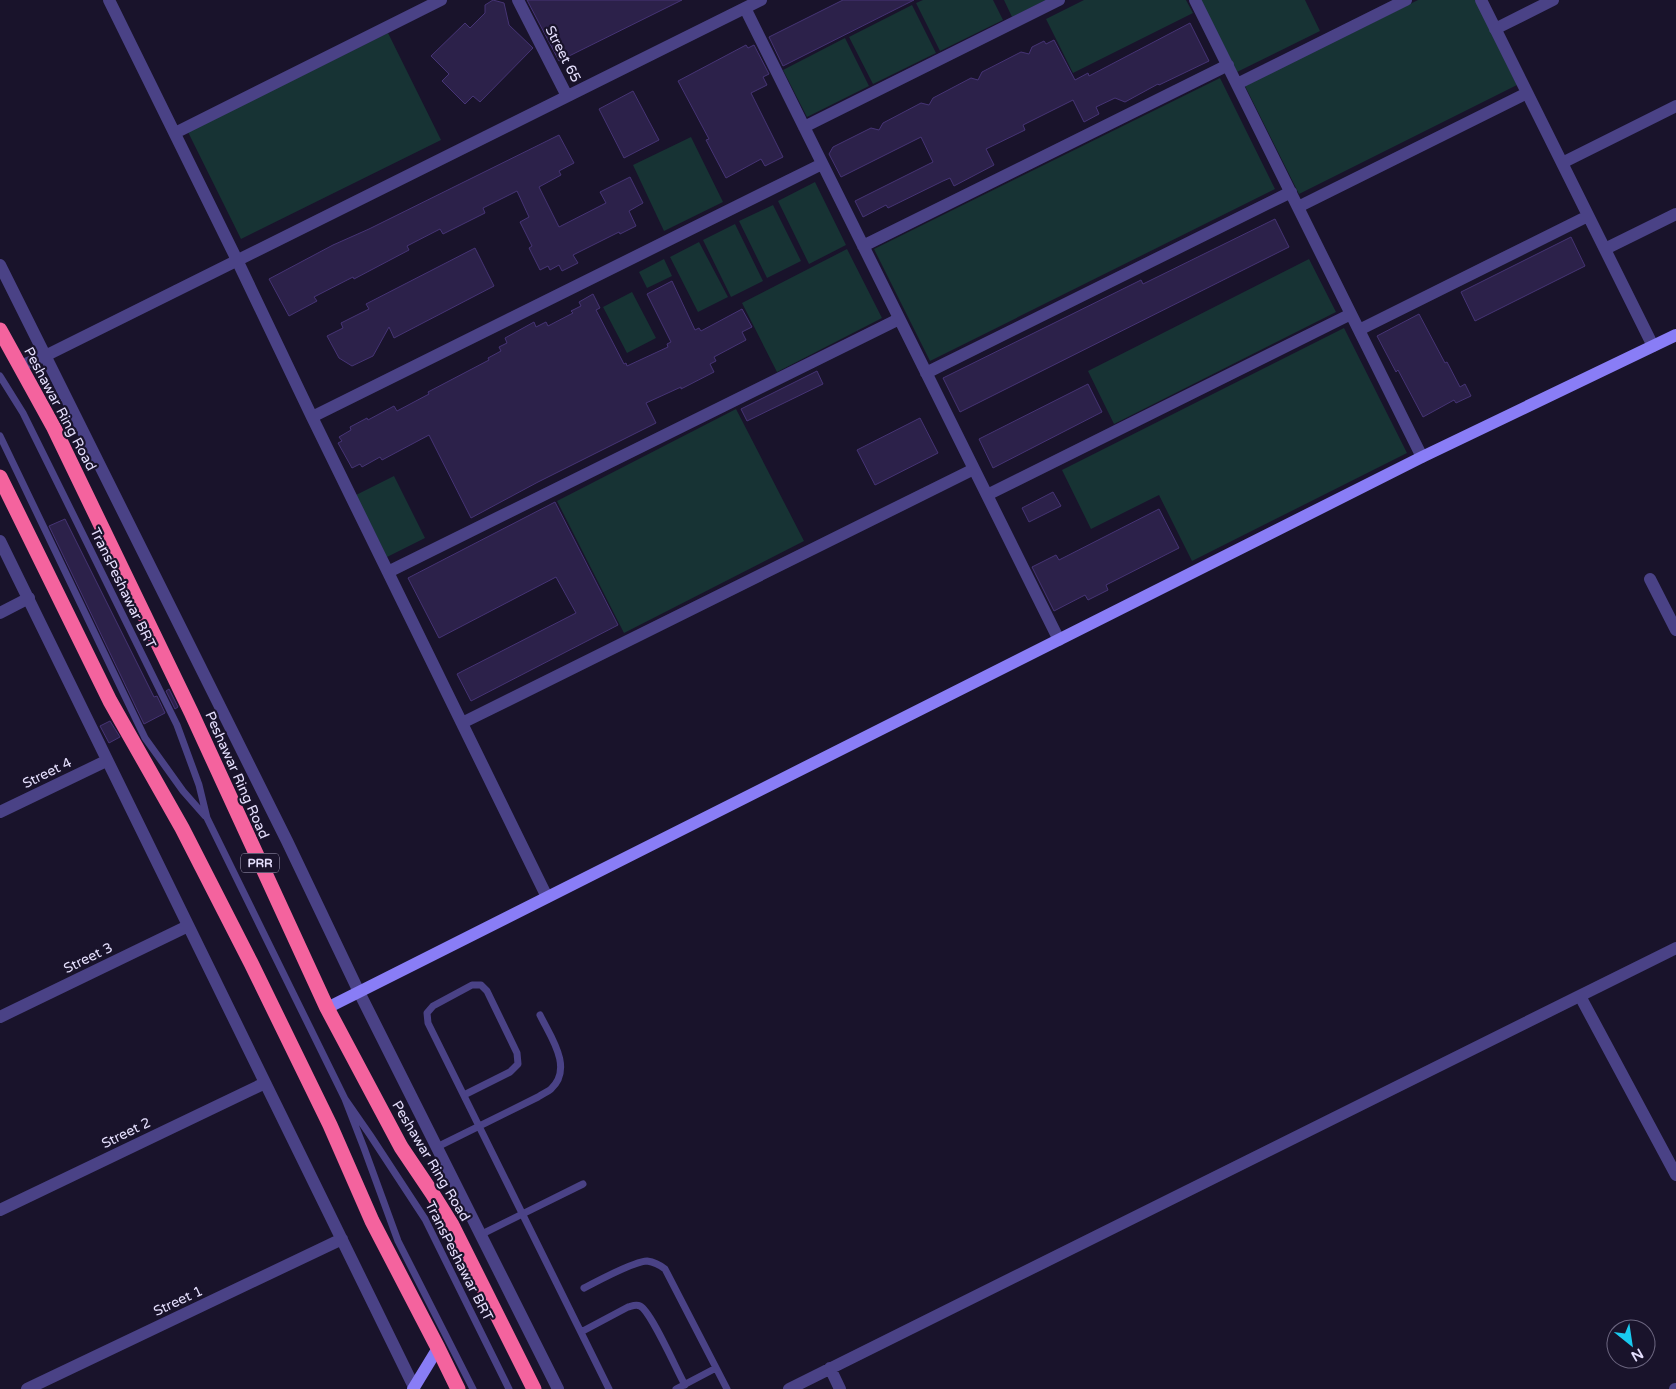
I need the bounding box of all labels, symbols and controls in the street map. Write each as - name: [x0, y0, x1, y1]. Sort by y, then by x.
- street label: Street 65: [542, 23, 584, 85]
- street label: Peshawar Ring Road: [20, 344, 100, 474]
- street label: TransPeshawar BRT: [86, 525, 160, 652]
- street label: Peshawar Ring Road: [201, 709, 273, 841]
- street label: Street 4: [20, 754, 74, 792]
- road number: PRR: [241, 854, 279, 872]
- street label: Street 3: [61, 939, 115, 977]
- street label: Peshawar Ring Road: [388, 1098, 474, 1224]
- street label: Street 2: [99, 1114, 153, 1152]
- street label: TransPeshawar BRT: [421, 1198, 497, 1324]
- street label: Street 1: [151, 1282, 205, 1320]
- north arrow: [1606, 1319, 1656, 1369]
- text: N: [1628, 1345, 1646, 1365]

